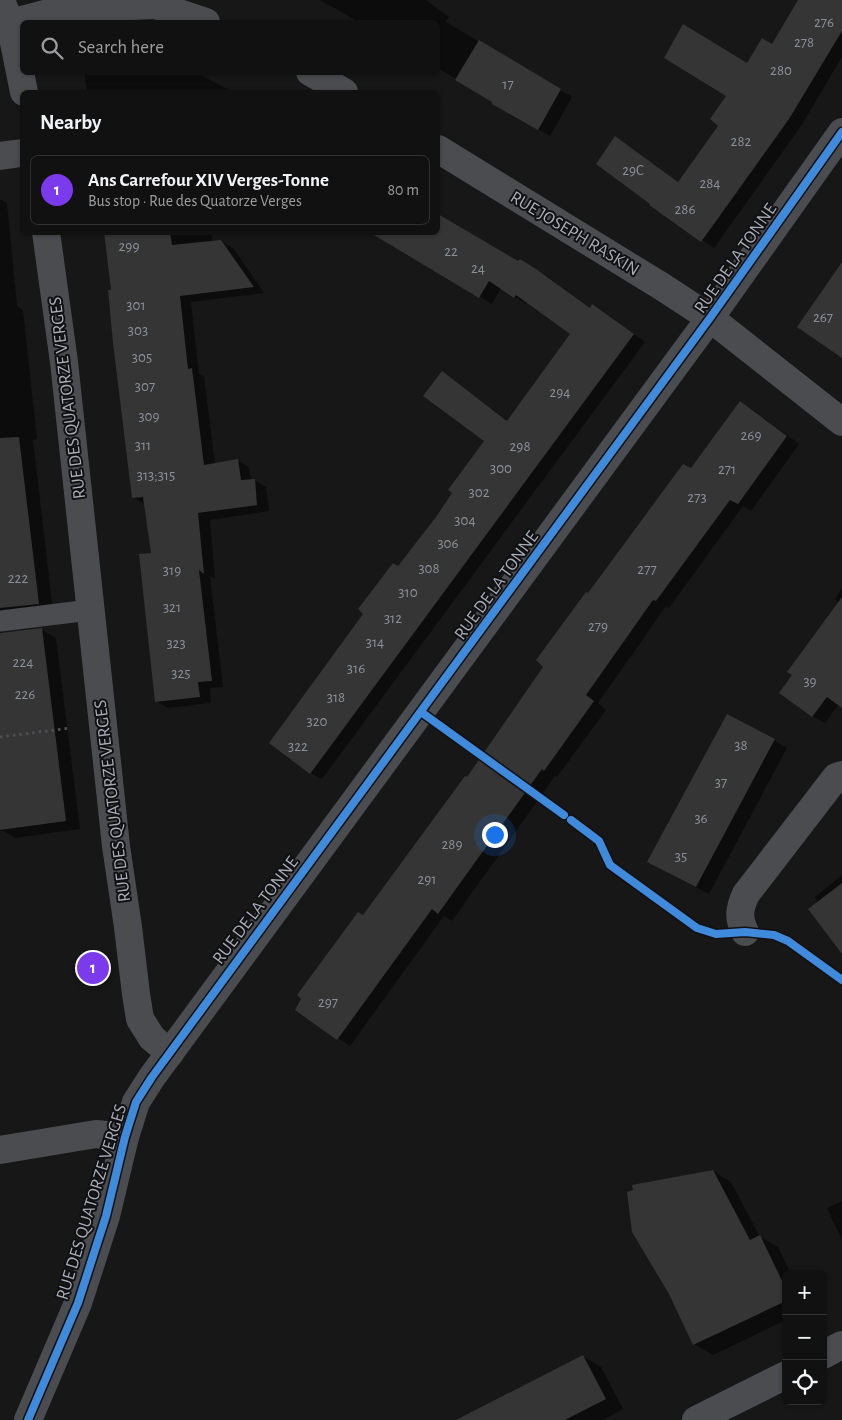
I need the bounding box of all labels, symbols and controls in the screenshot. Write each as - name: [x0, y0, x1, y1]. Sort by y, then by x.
- house number: 276: [814, 15, 834, 30]
- search box: [20, 20, 440, 75]
- icon: search: [38, 34, 66, 62]
- house number: 278: [794, 35, 814, 50]
- text: Search here: [78, 38, 164, 57]
- house number: 280: [770, 63, 792, 78]
- house number: 17: [502, 77, 514, 92]
- text: Nearby: [40, 112, 101, 133]
- house number: 282: [731, 134, 752, 149]
- house number: 29C: [622, 163, 644, 178]
- text: Ans Carrefour XIV Verges-Tonne: [88, 171, 329, 190]
- house number: 284: [699, 176, 721, 191]
- text: 1: [54, 182, 60, 198]
- text: 80 m: [388, 182, 419, 198]
- street label: RUE JOSEPH RASKIN: [507, 188, 642, 279]
- text: Bus stop · Rue des Quatorze Verges: [88, 193, 302, 209]
- street label: RUE DE LA TONNE: [691, 200, 781, 317]
- house number: 286: [675, 202, 696, 217]
- house number: 299: [119, 239, 139, 254]
- house number: 22: [444, 244, 458, 259]
- house number: 24: [471, 261, 485, 276]
- street label: RUE DES QUATORZE VERGES: [47, 296, 89, 500]
- house number: 301: [126, 298, 146, 313]
- house number: 267: [813, 310, 833, 325]
- house number: 303: [128, 323, 148, 338]
- house number: 305: [132, 350, 152, 365]
- house number: 307: [135, 379, 155, 394]
- house number: 294: [549, 385, 571, 400]
- house number: 309: [138, 409, 160, 424]
- house number: 269: [741, 428, 761, 443]
- house number: 311: [135, 438, 151, 453]
- house number: 298: [510, 439, 531, 454]
- house number: 300: [490, 461, 512, 476]
- house number: 271: [718, 462, 736, 477]
- house number: 313;315: [137, 468, 175, 483]
- house number: 302: [469, 485, 490, 500]
- house number: 273: [687, 490, 707, 505]
- house number: 304: [454, 513, 476, 528]
- street label: RUE DE LA TONNE: [451, 528, 542, 643]
- house number: 306: [437, 536, 459, 551]
- house number: 308: [418, 561, 440, 576]
- house number: 277: [637, 562, 657, 577]
- house number: 319: [163, 563, 181, 578]
- house number: 222: [8, 571, 28, 586]
- house number: 310: [398, 585, 418, 600]
- house number: 321: [163, 600, 181, 615]
- house number: 312: [384, 611, 402, 626]
- house number: 279: [588, 619, 608, 634]
- house number: 314: [366, 635, 384, 650]
- house number: 323: [166, 636, 186, 651]
- house number: 224: [13, 655, 33, 670]
- house number: 316: [347, 661, 365, 676]
- house number: 325: [171, 666, 191, 681]
- house number: 39: [803, 674, 817, 689]
- house number: 226: [15, 687, 35, 702]
- house number: 318: [327, 690, 345, 705]
- street label: RUE DES QUATORZE VERGES: [92, 699, 134, 903]
- house number: 320: [307, 714, 328, 729]
- house number: 38: [734, 738, 748, 753]
- house number: 322: [288, 739, 308, 754]
- house number: 37: [715, 775, 727, 790]
- house number: 36: [694, 811, 708, 826]
- your location: [482, 822, 508, 848]
- house number: 289: [442, 837, 463, 852]
- house number: 35: [675, 849, 687, 864]
- street label: RUE DE LA TONNE: [210, 853, 302, 968]
- house number: 291: [417, 872, 437, 887]
- pin: 1: [77, 949, 109, 987]
- house number: 297: [318, 995, 338, 1010]
- street label: RUE DES QUATORZE VERGES: [54, 1102, 130, 1302]
- map controls: [782, 1270, 827, 1405]
- button: +: [782, 1270, 827, 1315]
- button: −: [782, 1315, 827, 1360]
- button: locate: [782, 1360, 827, 1405]

